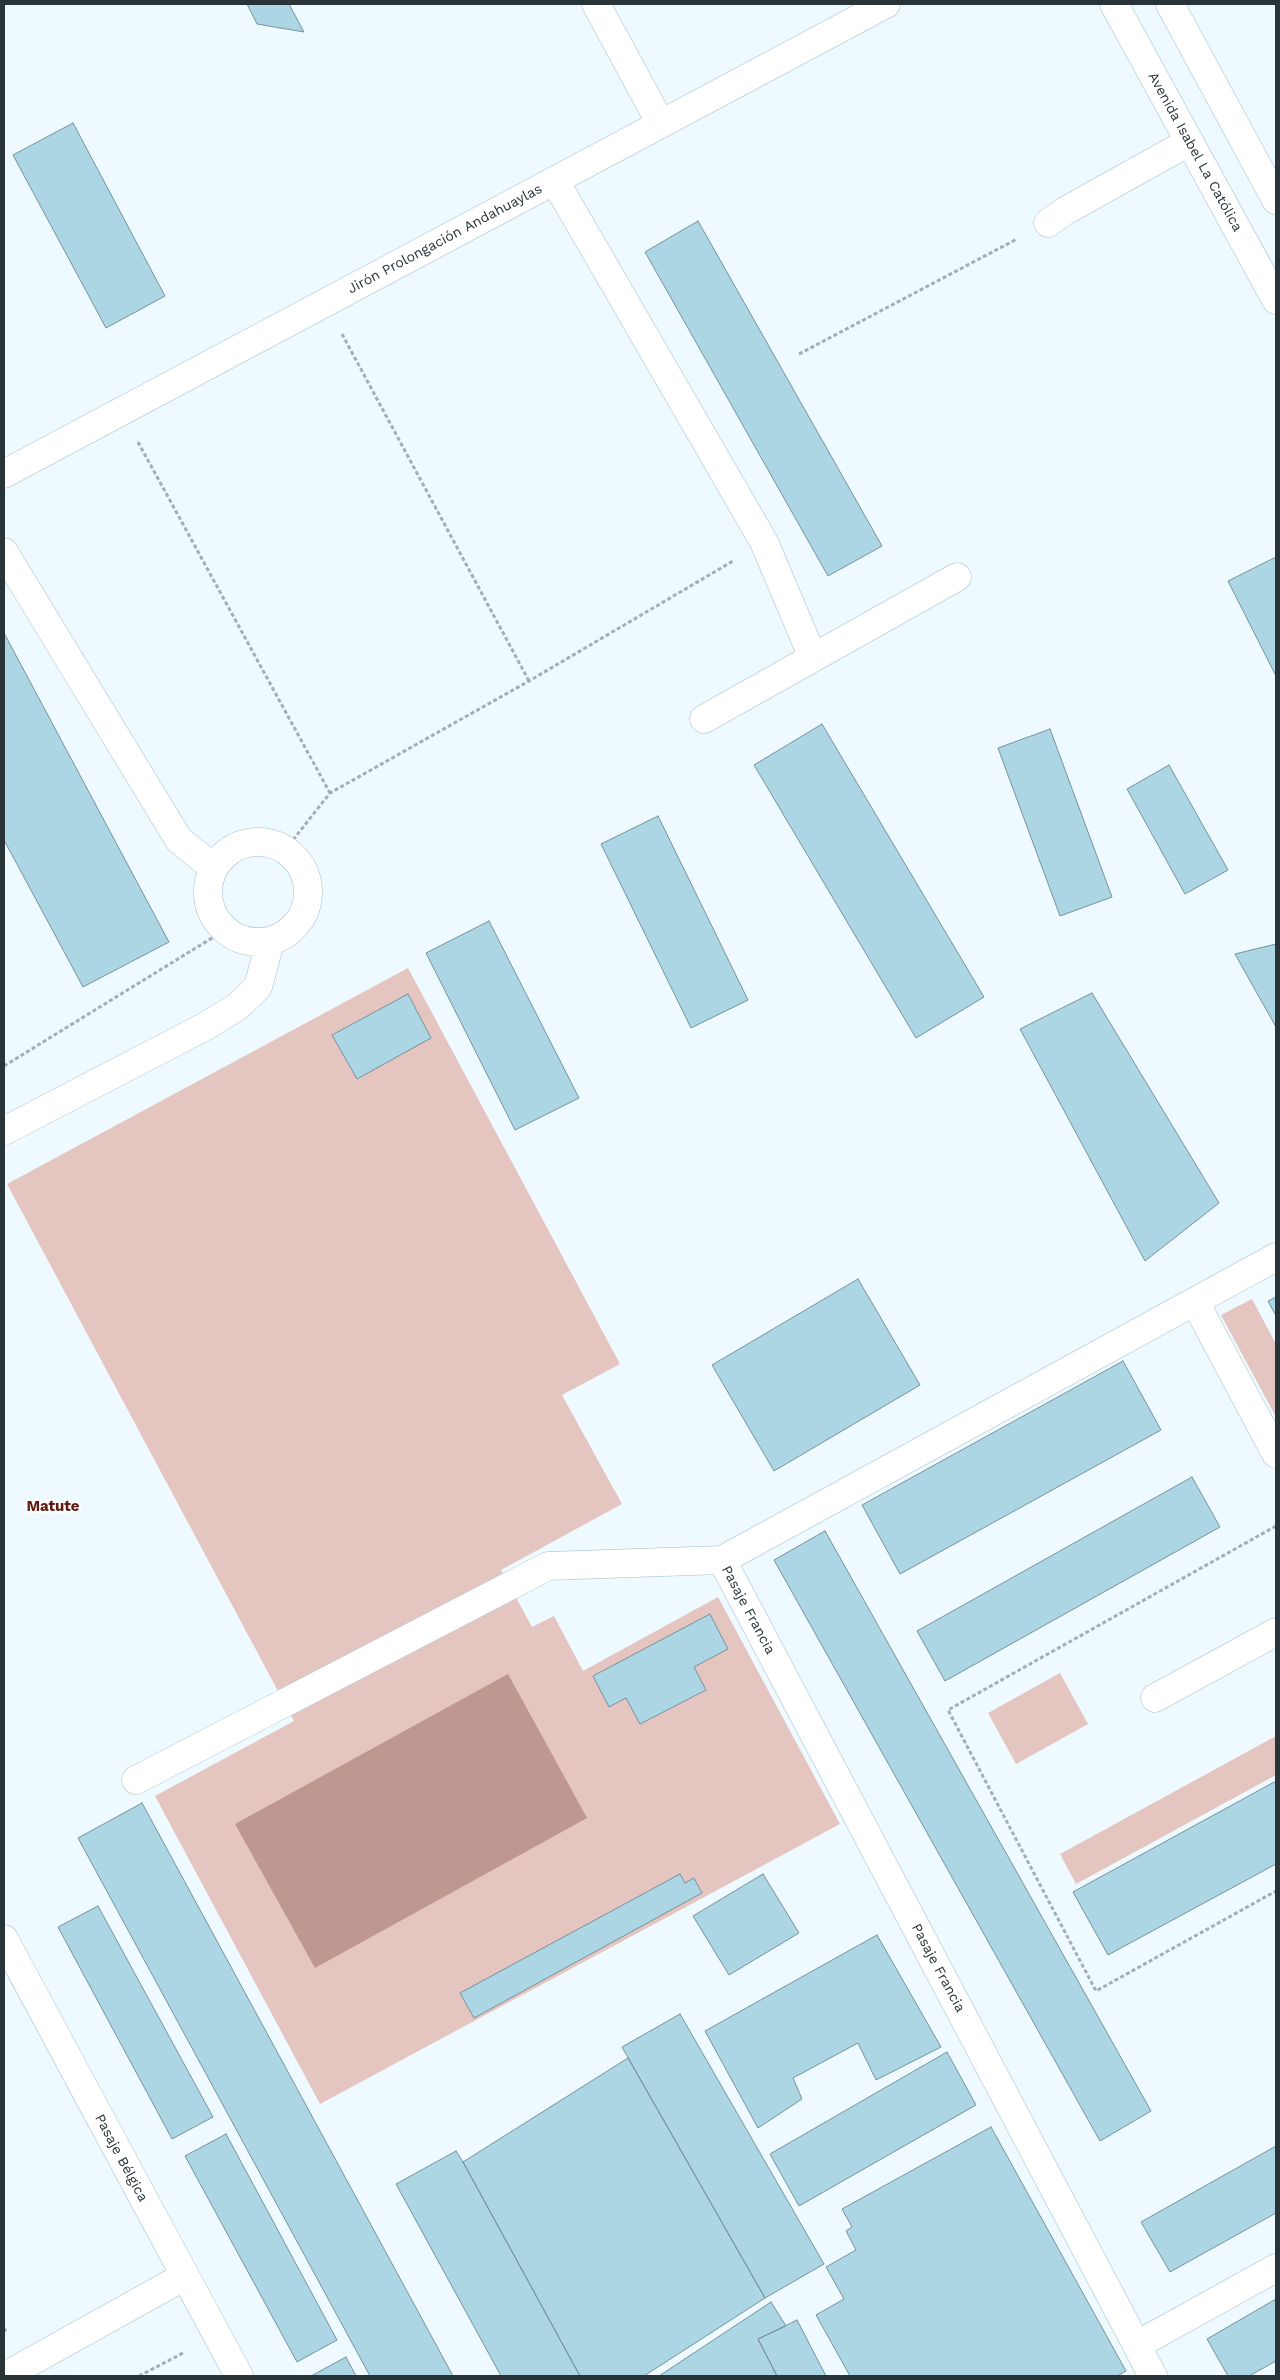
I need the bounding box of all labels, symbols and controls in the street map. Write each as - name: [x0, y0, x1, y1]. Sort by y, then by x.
- street label: Avenida Isabel La Católica: [1144, 69, 1246, 235]
- street label: Jirón Prolongación Andahuaylas: [345, 180, 545, 298]
- district label: Matute: [26, 1498, 80, 1516]
- street label: Pasaje Francia: [718, 1563, 778, 1657]
- street label: Pasaje Francia: [908, 1921, 968, 2015]
- street label: Pasaje Bélgica: [91, 2111, 151, 2205]

